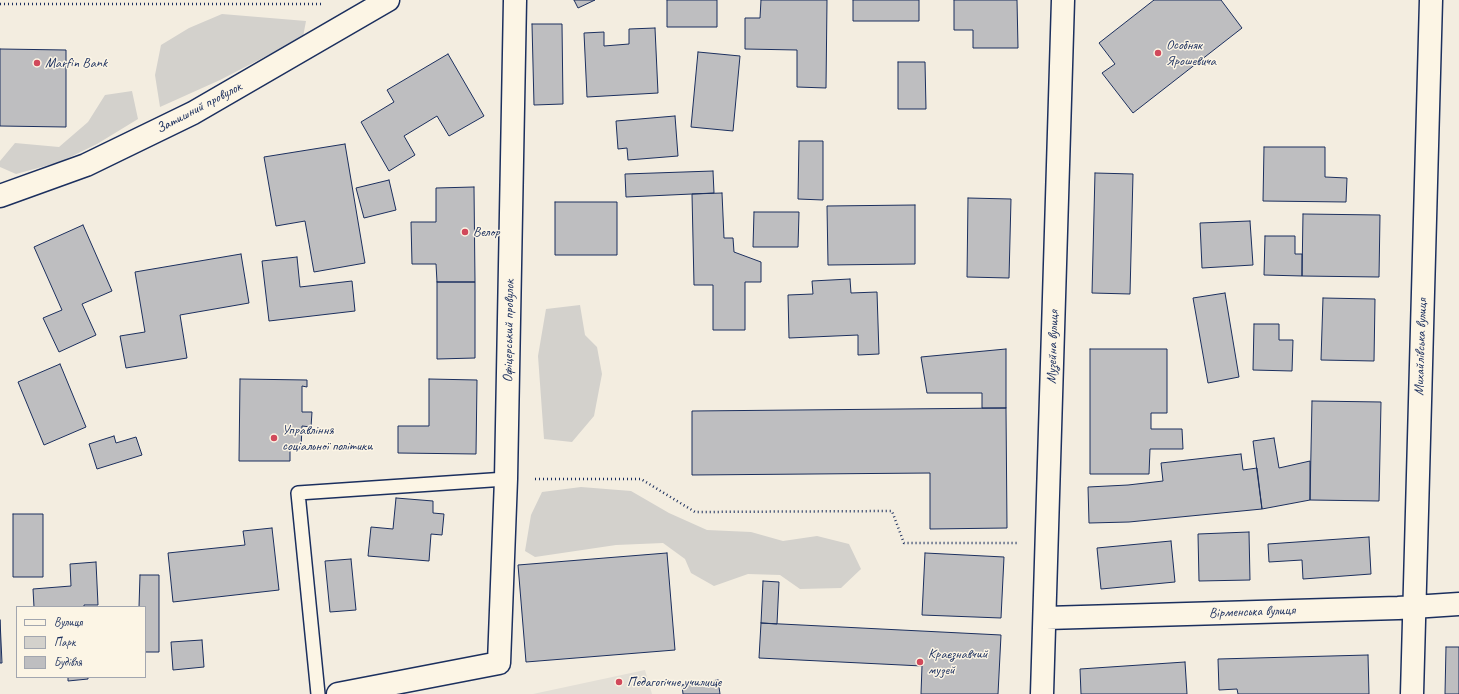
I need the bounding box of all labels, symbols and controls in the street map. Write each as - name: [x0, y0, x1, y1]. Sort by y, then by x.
- place label: Особняк Ярошевича: [1166, 37, 1216, 70]
- marker: Особняк Ярошевича: [1153, 48, 1163, 58]
- place label: Marfin Bank: [45, 55, 107, 71]
- marker: Marfin Bank: [32, 58, 42, 68]
- street label: Затишний провулок: [153, 78, 245, 138]
- place label: Велор: [473, 224, 500, 240]
- marker: Велор: [460, 227, 470, 237]
- street label: Офіцерський провулок: [500, 279, 518, 383]
- street label: Михайлівська вулиця: [1411, 298, 1431, 396]
- street label: Музейна вулиця: [1043, 310, 1063, 384]
- place label: Управління соціальної політики: [282, 422, 372, 454]
- marker: Управління соціальної політики: [269, 433, 279, 443]
- street label: Вірменська вулиця: [1209, 602, 1295, 622]
- legend: [16, 606, 146, 678]
- text: Вулиця: [54, 614, 82, 630]
- text: Парк: [54, 634, 75, 650]
- place label: Краєзнавчий музей: [928, 646, 988, 678]
- text: Будівля: [54, 654, 82, 670]
- marker: Краєзнавчий музей: [915, 657, 925, 667]
- place label: Педагогічне училище: [627, 674, 721, 690]
- marker: Педагогічне училище: [614, 677, 624, 687]

